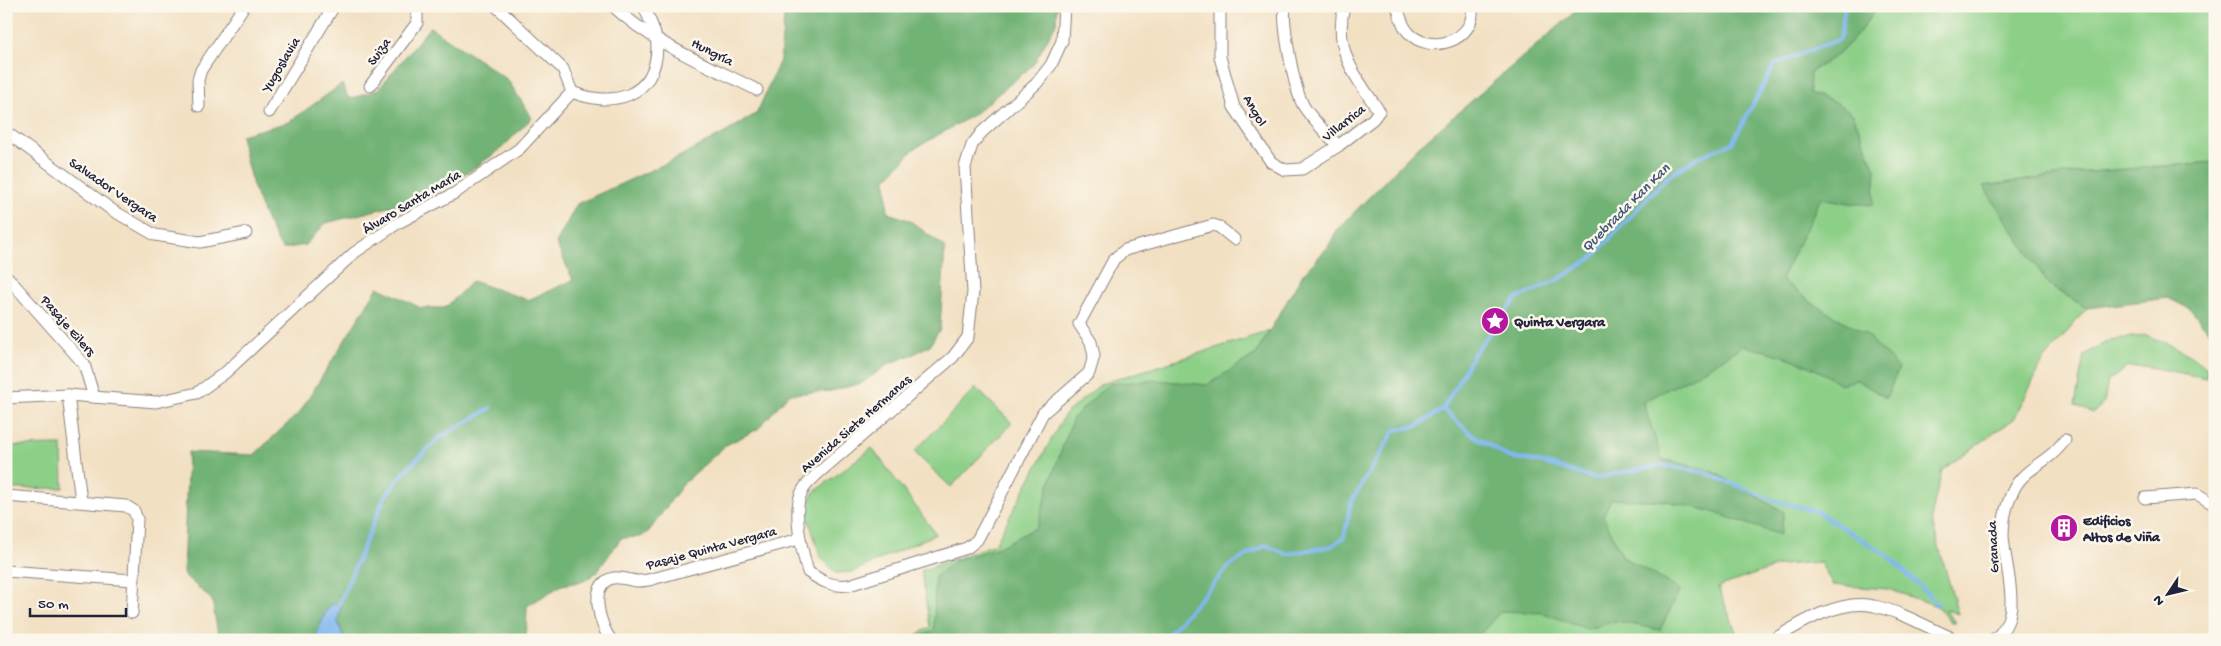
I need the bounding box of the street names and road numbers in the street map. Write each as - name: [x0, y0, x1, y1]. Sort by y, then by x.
- street label: Yugoslavia: [258, 34, 306, 98]
- street label: Suiza: [364, 34, 396, 70]
- street label: Hungría: [688, 35, 737, 72]
- street label: Angol: [1238, 93, 1270, 130]
- street label: Villarrica: [1319, 101, 1371, 147]
- street label: Salvador Vergara: [65, 155, 161, 228]
- street label: Álvaro Santa María: [360, 166, 466, 239]
- street label: Pasaje Eilers: [35, 292, 99, 361]
- street label: Avenida Siete Hermanas: [798, 372, 916, 478]
- street label: Granada: [1985, 519, 2004, 573]
- street label: Pasaje Quinta Vergara: [644, 524, 780, 575]

